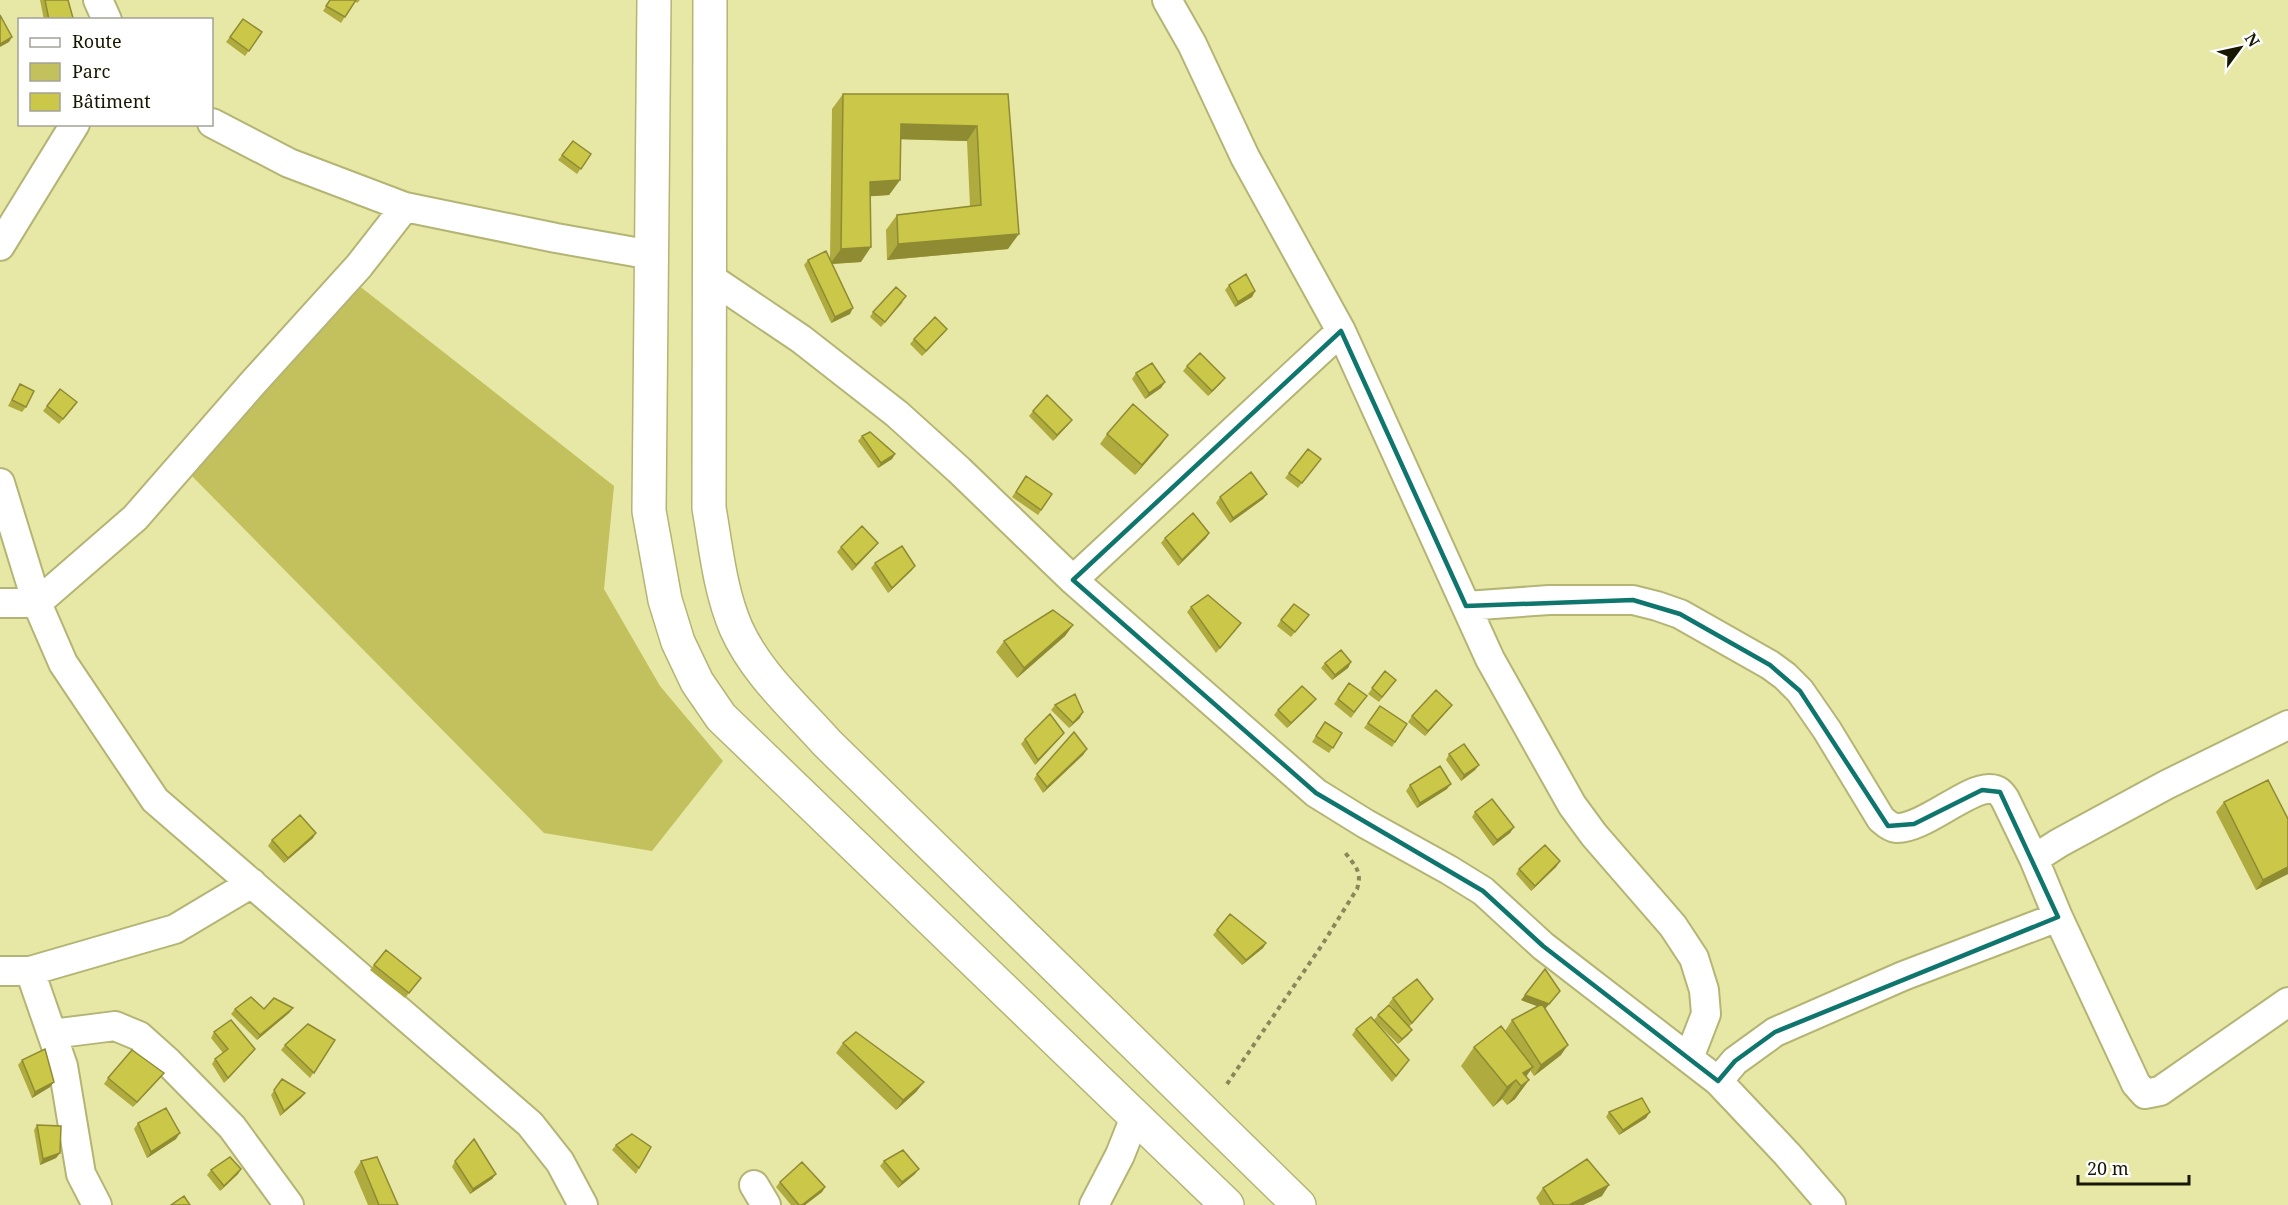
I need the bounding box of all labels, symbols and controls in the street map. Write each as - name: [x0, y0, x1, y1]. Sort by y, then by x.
- legend: [18, 18, 213, 126]
- north arrow: [2210, 18, 2270, 78]
- text: Route: [72, 29, 122, 53]
- text: N: [2240, 29, 2265, 51]
- text: Parc: [72, 59, 110, 83]
- text: Bâtiment: [72, 89, 151, 113]
- scale bar: [2078, 1148, 2189, 1186]
- text: 20 m: [2087, 1156, 2129, 1180]

